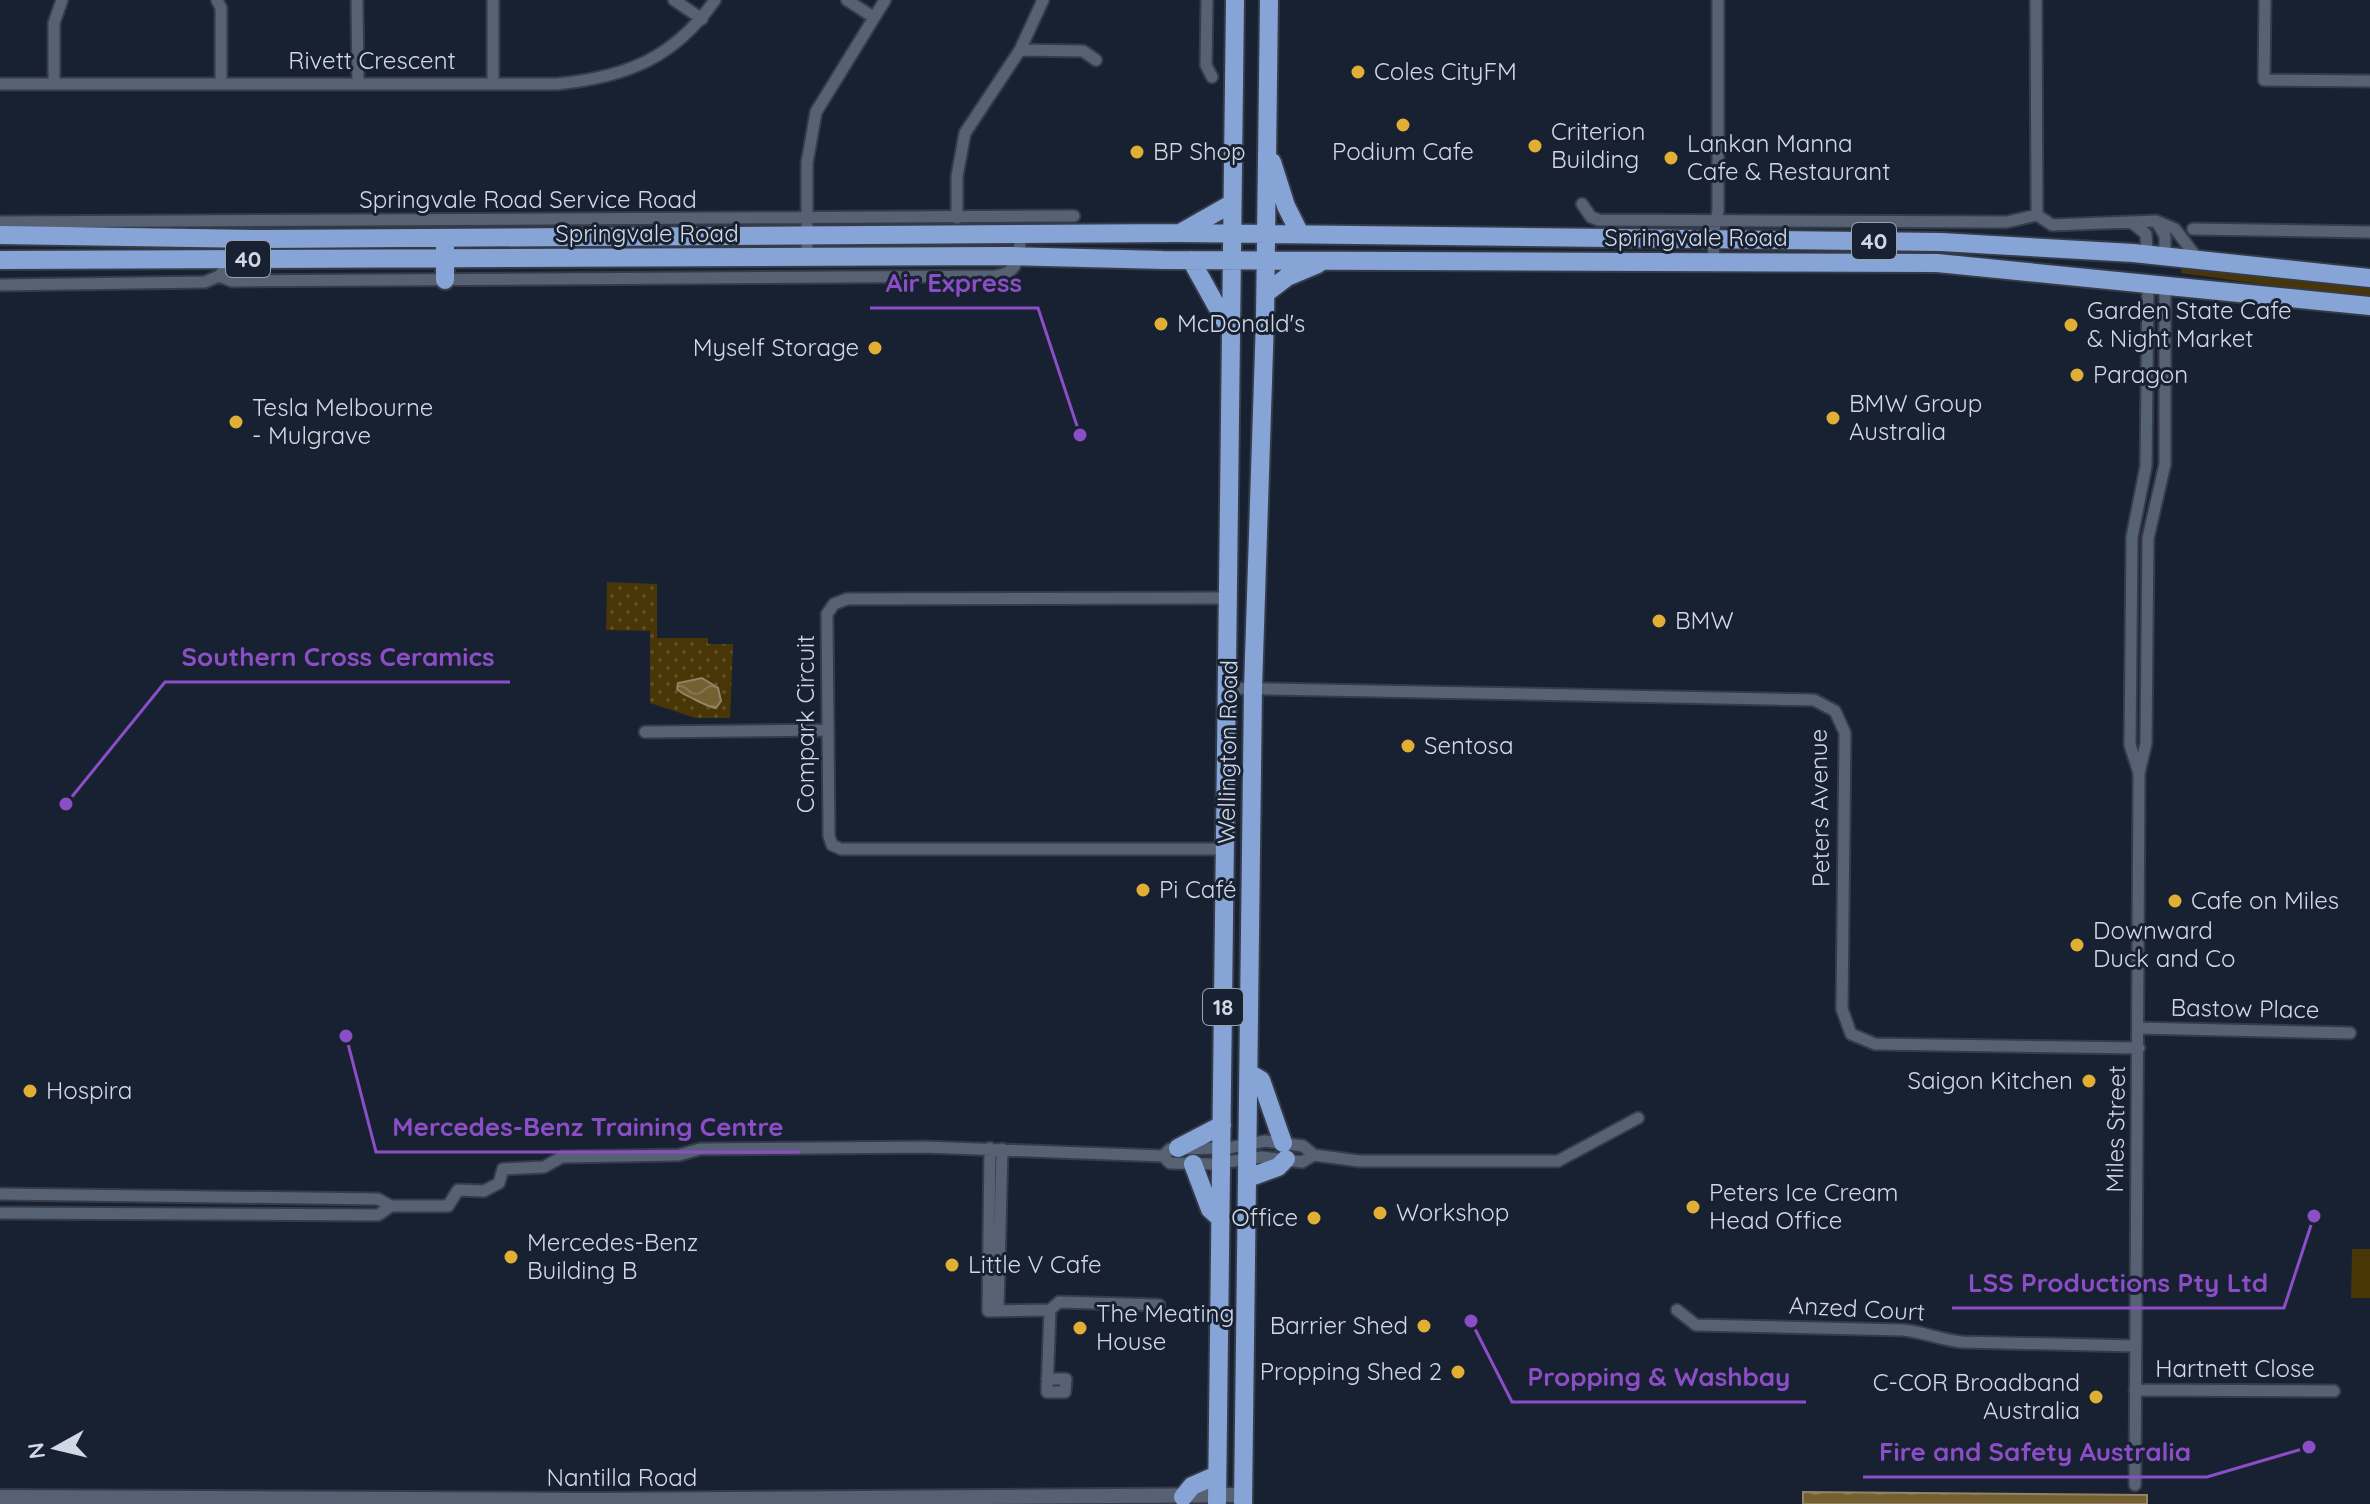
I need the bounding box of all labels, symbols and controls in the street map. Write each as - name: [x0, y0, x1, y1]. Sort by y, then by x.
- street label: Rivett Crescent: [288, 45, 456, 75]
- place label: Coles CityFM: [1374, 56, 1517, 86]
- marker: Coles CityFM: [1349, 63, 1367, 81]
- marker: Podium Cafe: [1394, 116, 1412, 134]
- place label: Criterion Building: [1551, 116, 1645, 174]
- place label: Lankan Manna Cafe & Restaurant: [1687, 128, 1890, 186]
- place label: BP Shop: [1153, 136, 1246, 166]
- place label: Podium Cafe: [1332, 136, 1474, 166]
- marker: Criterion Building: [1526, 137, 1544, 155]
- marker: BP Shop: [1128, 143, 1146, 161]
- marker: Lankan Manna Cafe & Restaurant: [1662, 149, 1680, 167]
- street label: Springvale Road Service Road: [359, 184, 697, 214]
- street label: Springvale Road: [555, 218, 739, 248]
- street label: Springvale Road: [1604, 222, 1788, 252]
- road number: 40: [1852, 223, 1896, 259]
- road number: 40: [226, 241, 270, 277]
- callout: Air Express: [870, 258, 1038, 308]
- text: Air Express: [886, 266, 1022, 299]
- place label: Garden State Cafe & Night Market: [2087, 295, 2292, 353]
- place label: McDonald's: [1177, 308, 1305, 338]
- marker: McDonald's: [1152, 315, 1170, 333]
- marker: Garden State Cafe & Night Market: [2062, 316, 2080, 334]
- place label: Myself Storage: [693, 332, 859, 362]
- marker: Myself Storage: [866, 339, 884, 357]
- place label: Paragon: [2093, 359, 2188, 389]
- marker: Paragon: [2068, 366, 2086, 384]
- place label: BMW Group Australia: [1849, 388, 1982, 446]
- place label: Tesla Melbourne - Mulgrave: [252, 392, 433, 450]
- marker: BMW Group Australia: [1824, 409, 1842, 427]
- marker: Tesla Melbourne - Mulgrave: [227, 413, 245, 431]
- place label: BMW: [1675, 605, 1734, 635]
- marker: BMW: [1650, 612, 1668, 630]
- callout: Southern Cross Ceramics: [165, 632, 510, 682]
- street label: Compark Circuit: [790, 635, 820, 813]
- text: Southern Cross Ceramics: [182, 640, 494, 673]
- street label: Wellington Road: [1210, 660, 1244, 844]
- street label: Peters Avenue: [1803, 729, 1835, 887]
- place label: Sentosa: [1424, 730, 1513, 760]
- marker: Sentosa: [1399, 737, 1417, 755]
- place label: Pi Café: [1159, 874, 1237, 904]
- marker: Pi Café: [1134, 881, 1152, 899]
- place label: Cafe on Miles: [2191, 885, 2339, 915]
- marker: Cafe on Miles: [2166, 892, 2184, 910]
- place label: Downward Duck and Co: [2093, 915, 2235, 973]
- marker: Downward Duck and Co: [2068, 936, 2086, 954]
- road number: 18: [1203, 989, 1243, 1025]
- street label: Bastow Place: [2170, 992, 2320, 1024]
- place label: Saigon Kitchen: [1908, 1065, 2073, 1095]
- street label: Miles Street: [2099, 1065, 2131, 1193]
- marker: Saigon Kitchen: [2080, 1072, 2098, 1090]
- place label: Hospira: [46, 1075, 132, 1105]
- marker: Hospira: [21, 1082, 39, 1100]
- callout: Mercedes-Benz Training Centre: [376, 1102, 800, 1152]
- text: Mercedes-Benz Training Centre: [392, 1110, 784, 1143]
- place label: Peters Ice Cream Head Office: [1709, 1177, 1898, 1235]
- place label: Workshop: [1396, 1197, 1509, 1227]
- marker: Peters Ice Cream Head Office: [1684, 1198, 1702, 1216]
- place label: Office: [1231, 1202, 1298, 1232]
- marker: Workshop: [1371, 1204, 1389, 1222]
- marker: Office: [1305, 1209, 1323, 1227]
- place label: Mercedes-Benz Building B: [527, 1227, 698, 1285]
- marker: Mercedes-Benz Building B: [502, 1248, 520, 1266]
- place label: Little V Cafe: [968, 1249, 1102, 1279]
- marker: Little V Cafe: [943, 1256, 961, 1274]
- callout: LSS Productions Pty Ltd: [1952, 1258, 2284, 1308]
- text: LSS Productions Pty Ltd: [1968, 1266, 2268, 1299]
- street label: Anzed Court: [1788, 1289, 1926, 1327]
- place label: The Meating House: [1096, 1298, 1234, 1356]
- place label: Barrier Shed: [1270, 1310, 1408, 1340]
- marker: Barrier Shed: [1415, 1317, 1433, 1335]
- marker: The Meating House: [1071, 1319, 1089, 1337]
- callout: Propping & Washbay: [1512, 1352, 1806, 1402]
- street label: Hartnett Close: [2155, 1353, 2315, 1383]
- place label: Propping Shed 2: [1260, 1356, 1442, 1386]
- text: Propping & Washbay: [1528, 1360, 1790, 1393]
- marker: Propping Shed 2: [1449, 1363, 1467, 1381]
- place label: C-COR Broadband Australia: [1873, 1367, 2080, 1425]
- marker: C-COR Broadband Australia: [2087, 1388, 2105, 1406]
- north arrow: [16, 1408, 96, 1488]
- callout: Fire and Safety Australia: [1863, 1427, 2207, 1477]
- text: Fire and Safety Australia: [1879, 1435, 2191, 1468]
- text: N: [21, 1441, 51, 1461]
- street label: Nantilla Road: [547, 1462, 697, 1492]

